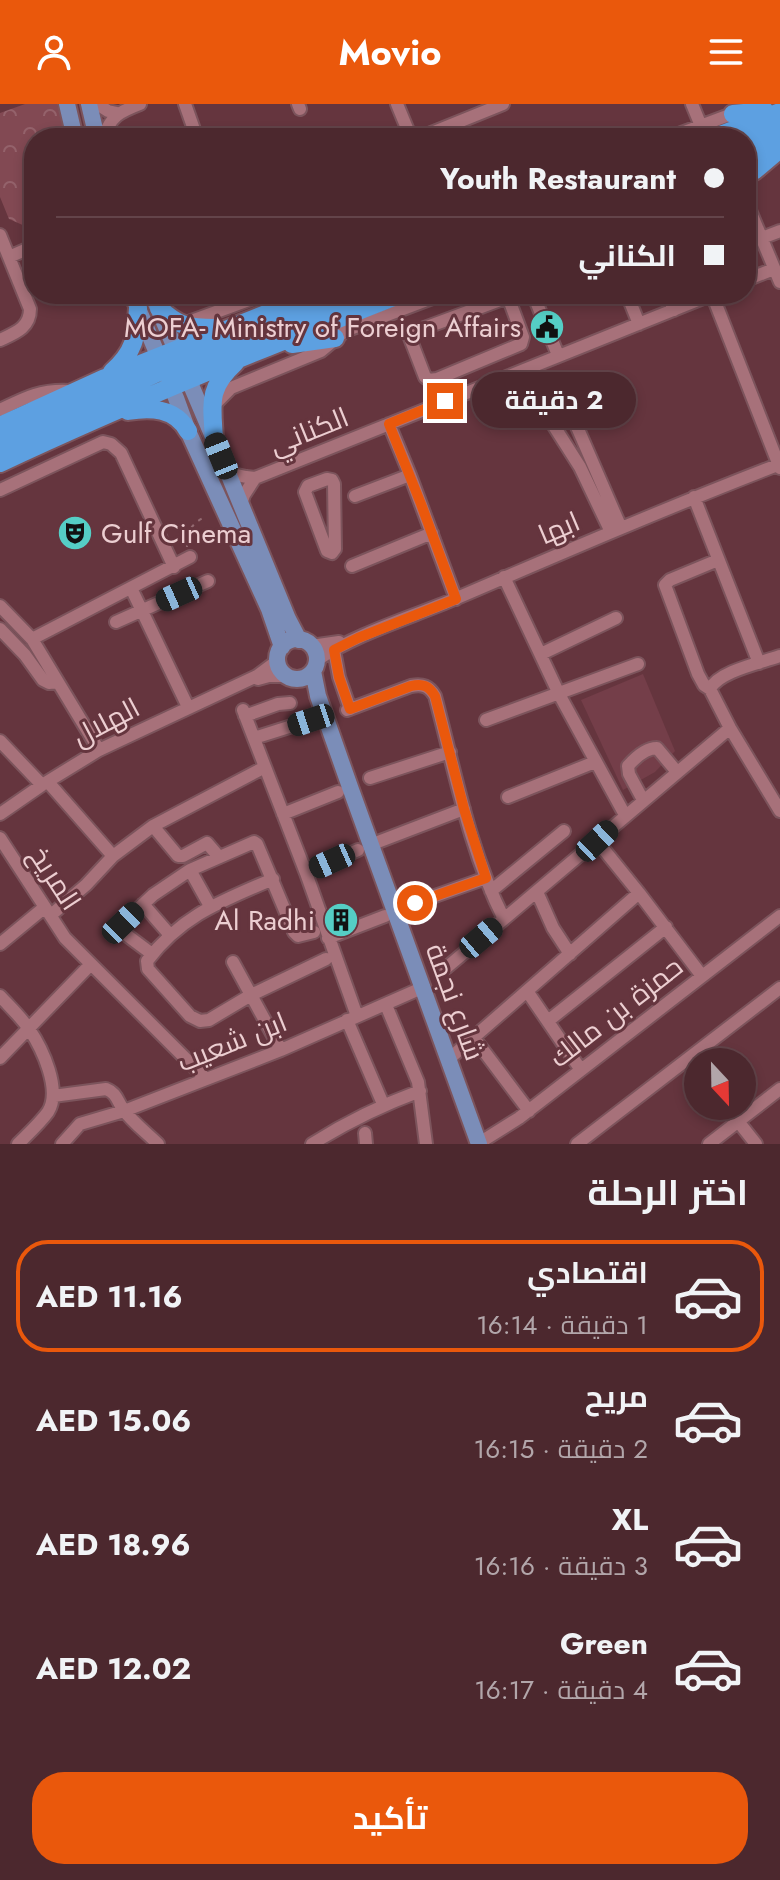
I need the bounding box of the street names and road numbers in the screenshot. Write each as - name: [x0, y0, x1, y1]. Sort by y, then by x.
- street label: الكناني: [263, 397, 355, 466]
- street label: ابها: [532, 501, 586, 555]
- street label: الهلال: [65, 687, 147, 757]
- street label: المريخ: [19, 838, 91, 918]
- street label: شارع نجمة: [415, 938, 495, 1066]
- street label: حمزة بن مالك: [540, 947, 692, 1077]
- street label: ابن شعيب: [171, 1001, 293, 1083]

